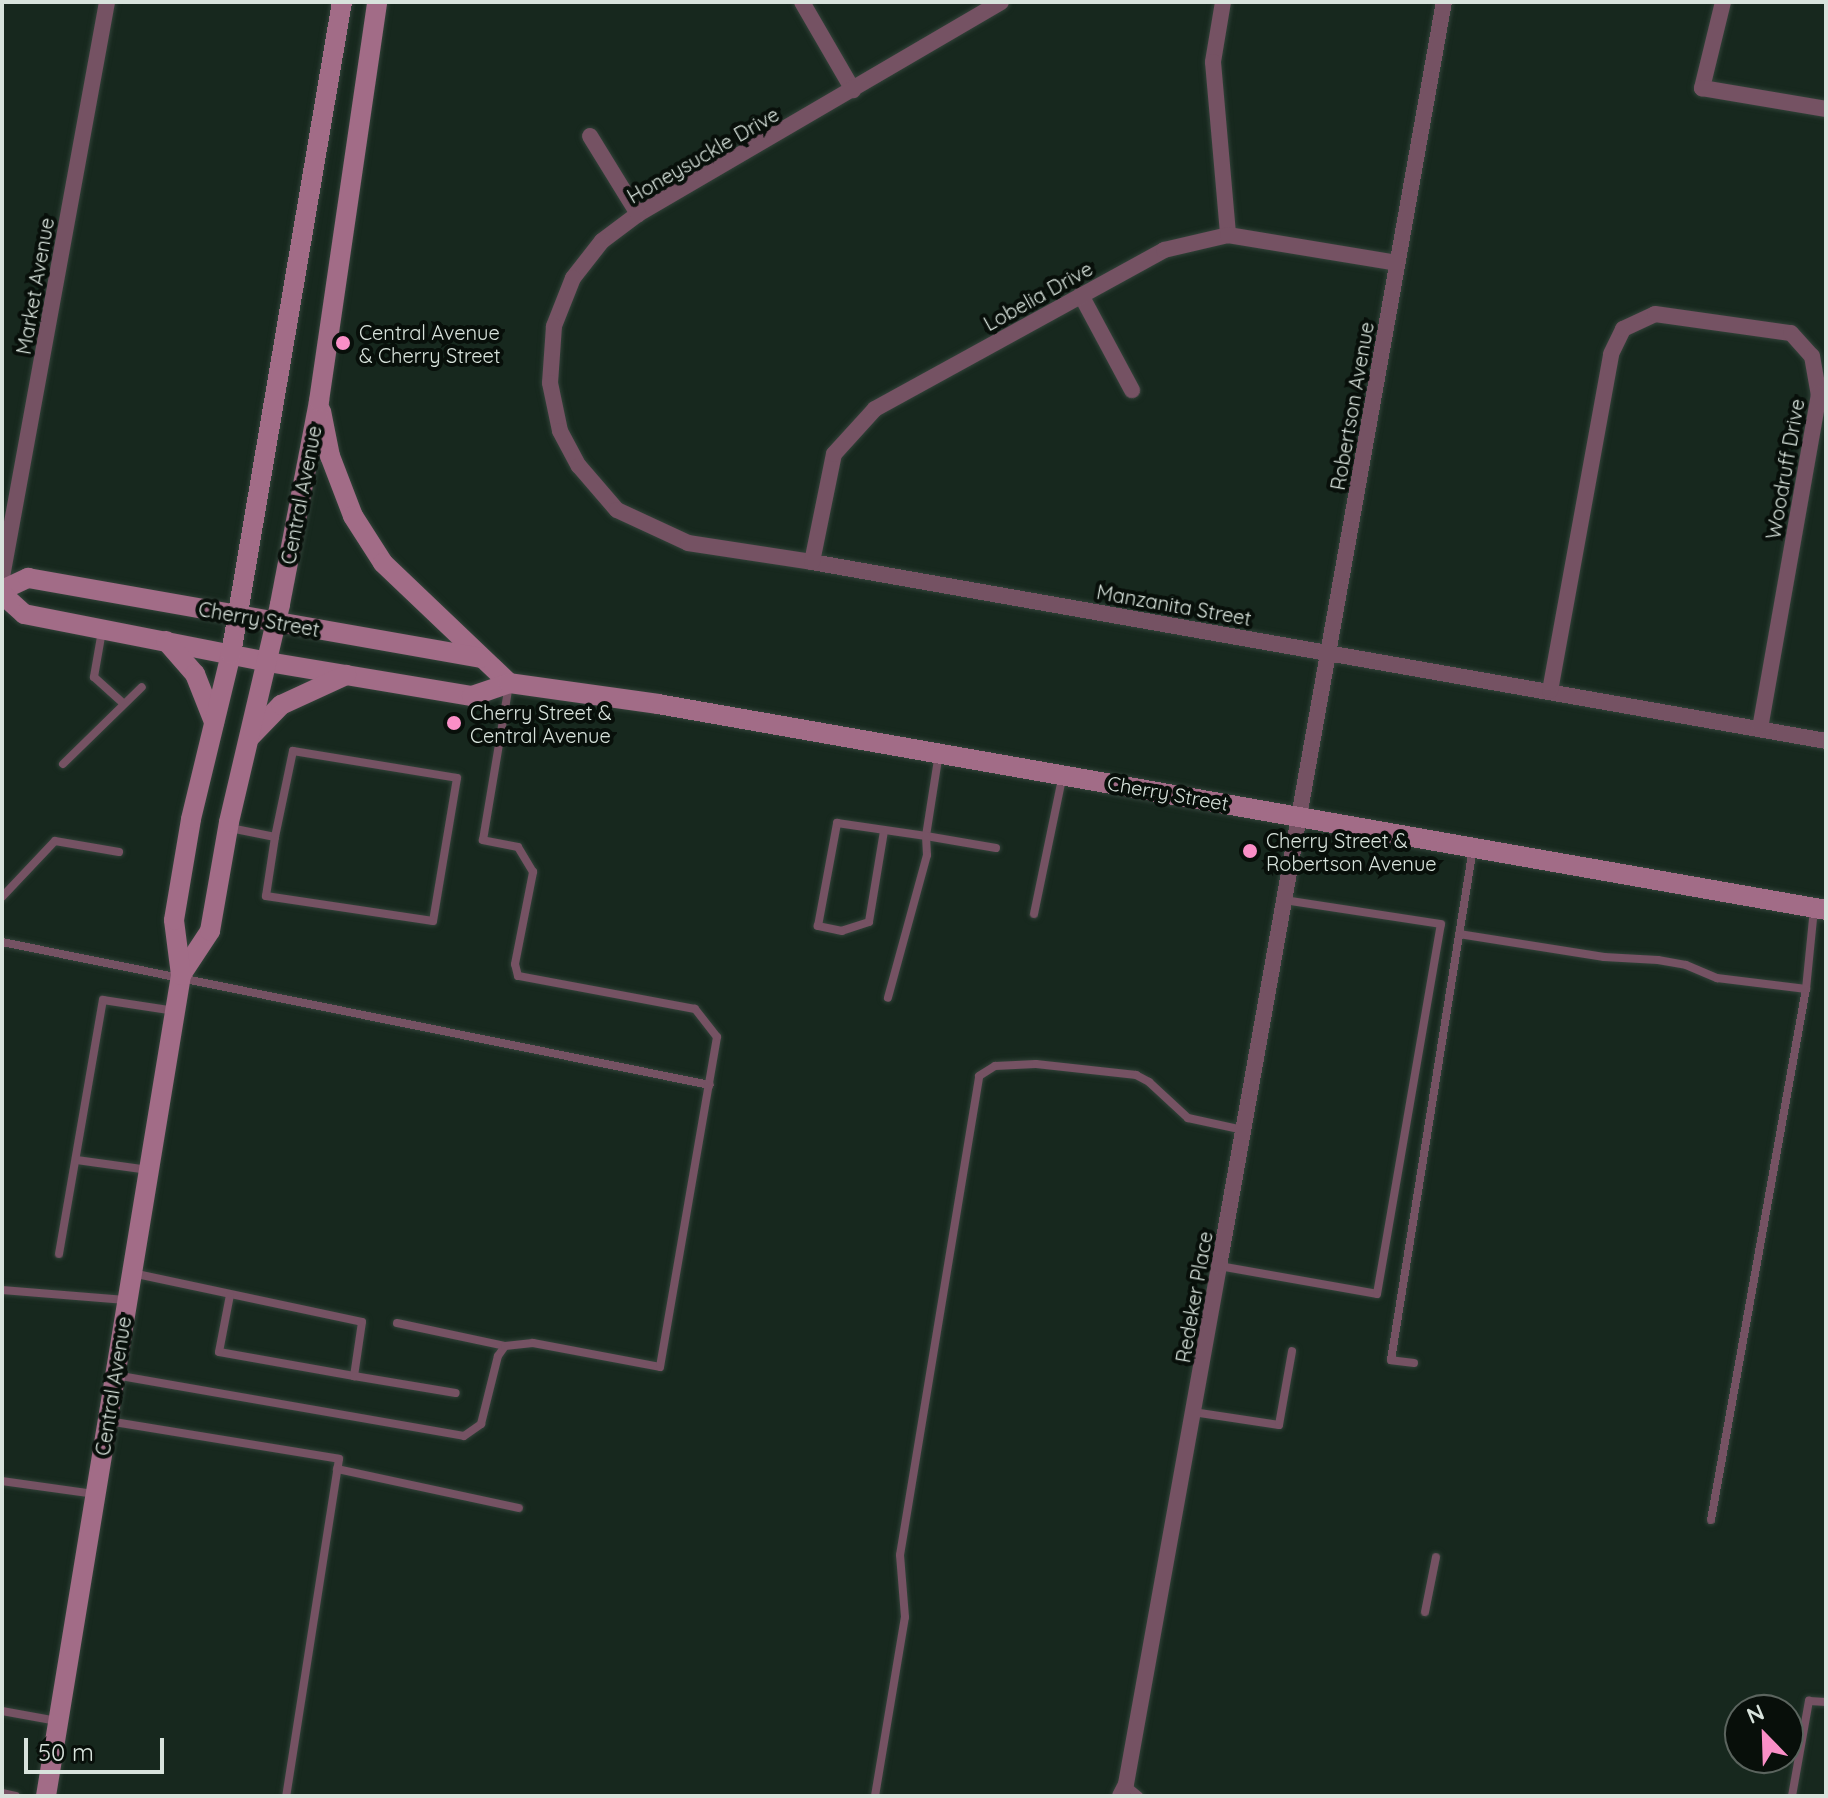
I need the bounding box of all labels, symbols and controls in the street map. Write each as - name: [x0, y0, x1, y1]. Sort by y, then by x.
- street label: Honeysuckle Drive: [623, 102, 783, 208]
- street label: Market Avenue: [11, 216, 59, 356]
- street label: Lobelia Drive: [979, 256, 1097, 336]
- place label: Central Avenue & Cherry Street: [359, 320, 501, 367]
- street label: Robertson Avenue: [1325, 320, 1379, 492]
- marker: Central Avenue & Cherry Street: [334, 334, 352, 352]
- street label: Woodruff Drive: [1761, 397, 1809, 541]
- street label: Central Avenue: [276, 424, 326, 566]
- street label: Manzanita Street: [1095, 580, 1253, 630]
- street label: Cherry Street: [197, 597, 321, 641]
- place label: Cherry Street & Central Avenue: [470, 700, 612, 747]
- marker: Cherry Street & Central Avenue: [445, 714, 463, 732]
- street label: Cherry Street: [1106, 771, 1230, 815]
- place label: Cherry Street & Robertson Avenue: [1266, 828, 1437, 875]
- marker: Cherry Street & Robertson Avenue: [1241, 842, 1259, 860]
- street label: Redeker Place: [1171, 1229, 1217, 1365]
- street label: Central Avenue: [90, 1315, 136, 1457]
- north arrow: [1724, 1694, 1804, 1774]
- text: N: [1742, 1698, 1768, 1730]
- scale bar: [28, 1722, 168, 1772]
- text: 50 m: [38, 1737, 94, 1767]

